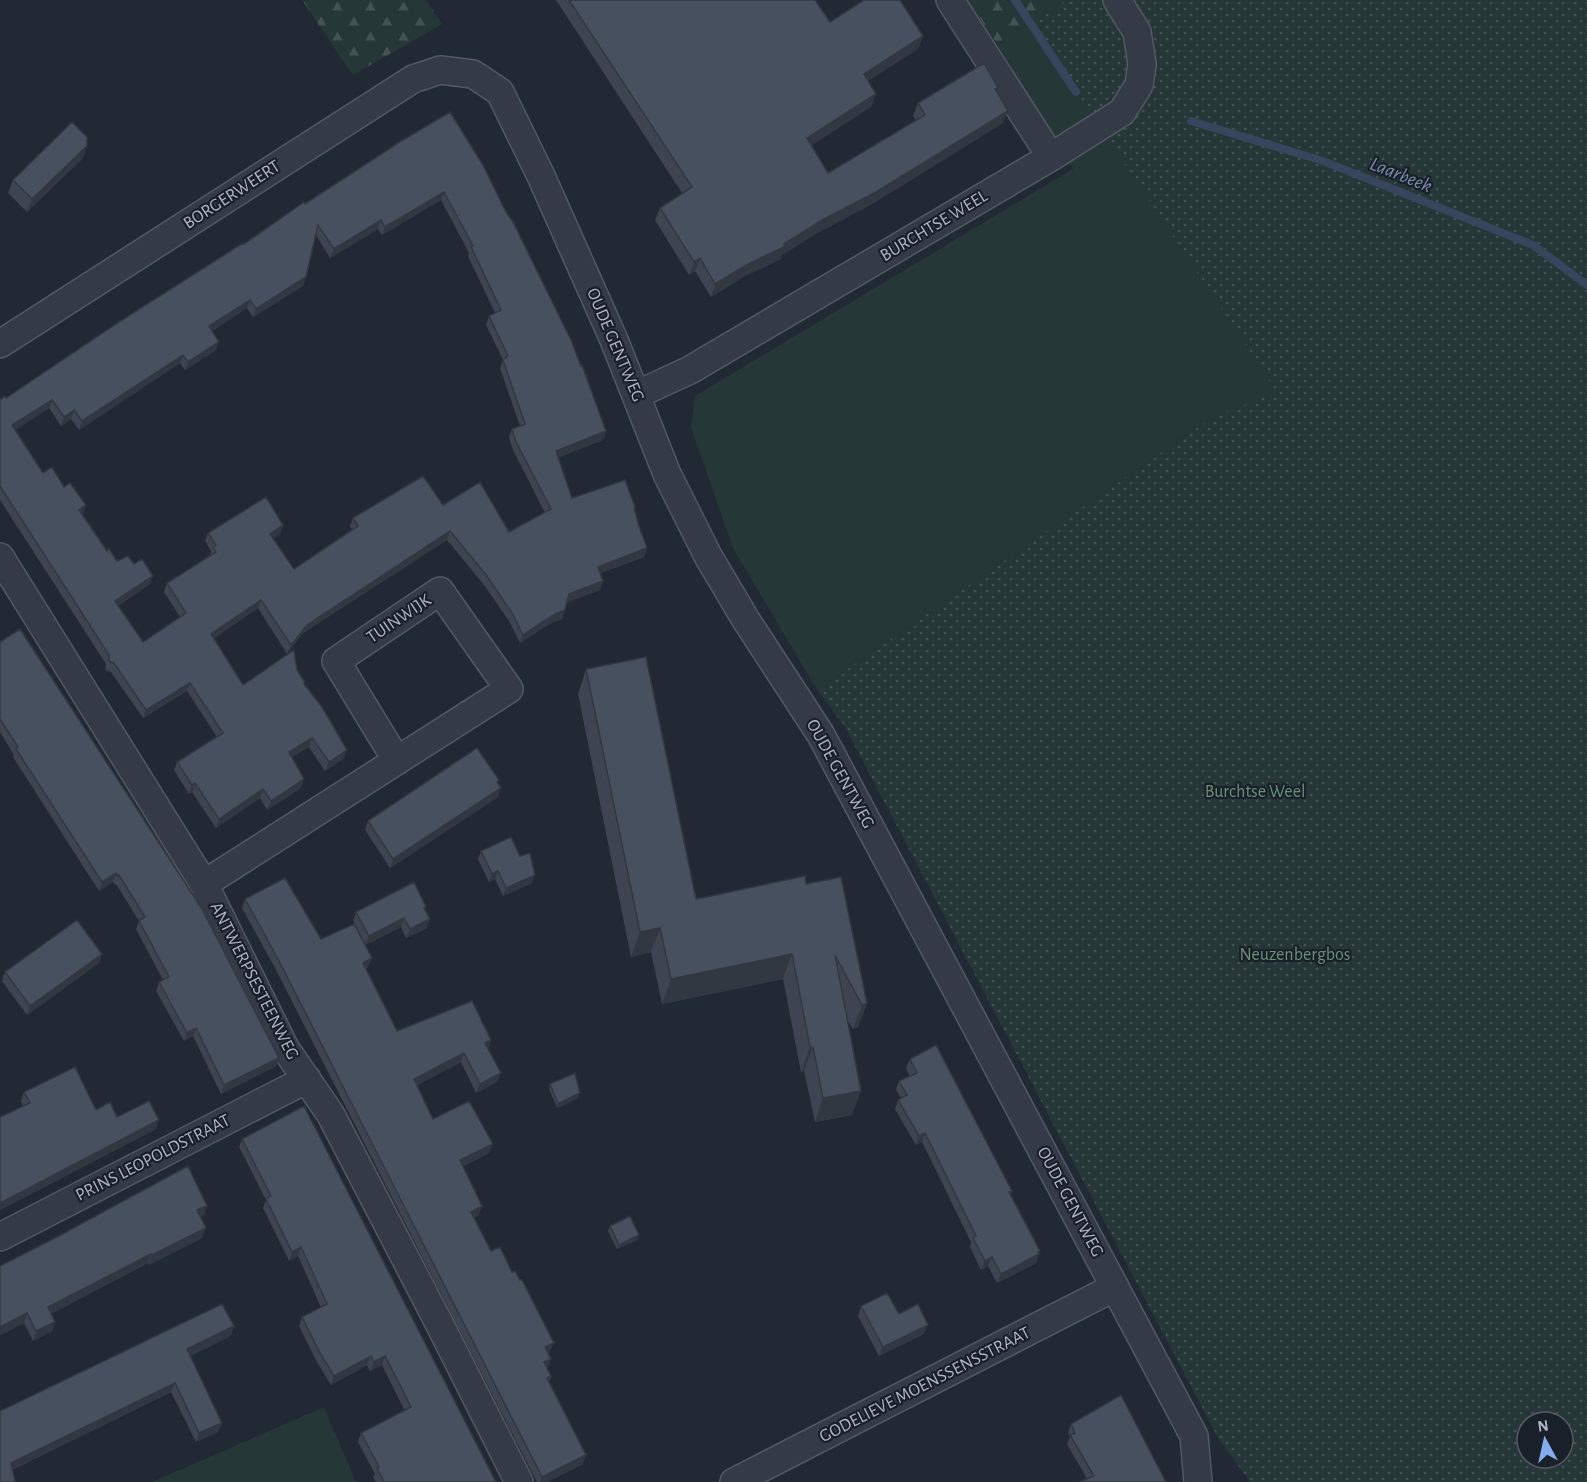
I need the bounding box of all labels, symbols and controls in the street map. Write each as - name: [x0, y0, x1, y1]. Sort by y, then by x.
- water label: Laarbeek: [1367, 154, 1435, 196]
- street label: BORGERWEERT: [180, 157, 284, 233]
- street label: BURCHTSE WEEL: [877, 187, 991, 265]
- street label: OUDE GENTWEG: [583, 286, 647, 404]
- street label: TUINWIJK: [364, 591, 435, 647]
- street label: OUDE GENTWEG: [803, 716, 877, 832]
- park label: Burchtse Weel: [1205, 783, 1305, 801]
- street label: ANTWERPSESTEENWEG: [206, 899, 302, 1063]
- park label: Neuzenbergbos: [1239, 946, 1351, 964]
- street label: PRINS LEOPOLDSTRAAT: [73, 1111, 233, 1205]
- street label: OUDE GENTWEG: [1034, 1144, 1106, 1260]
- street label: GODELIEVE MOENSSENSSTRAAT: [817, 1324, 1034, 1446]
- north arrow: [1515, 1410, 1575, 1470]
- text: N: [1536, 1417, 1550, 1435]

